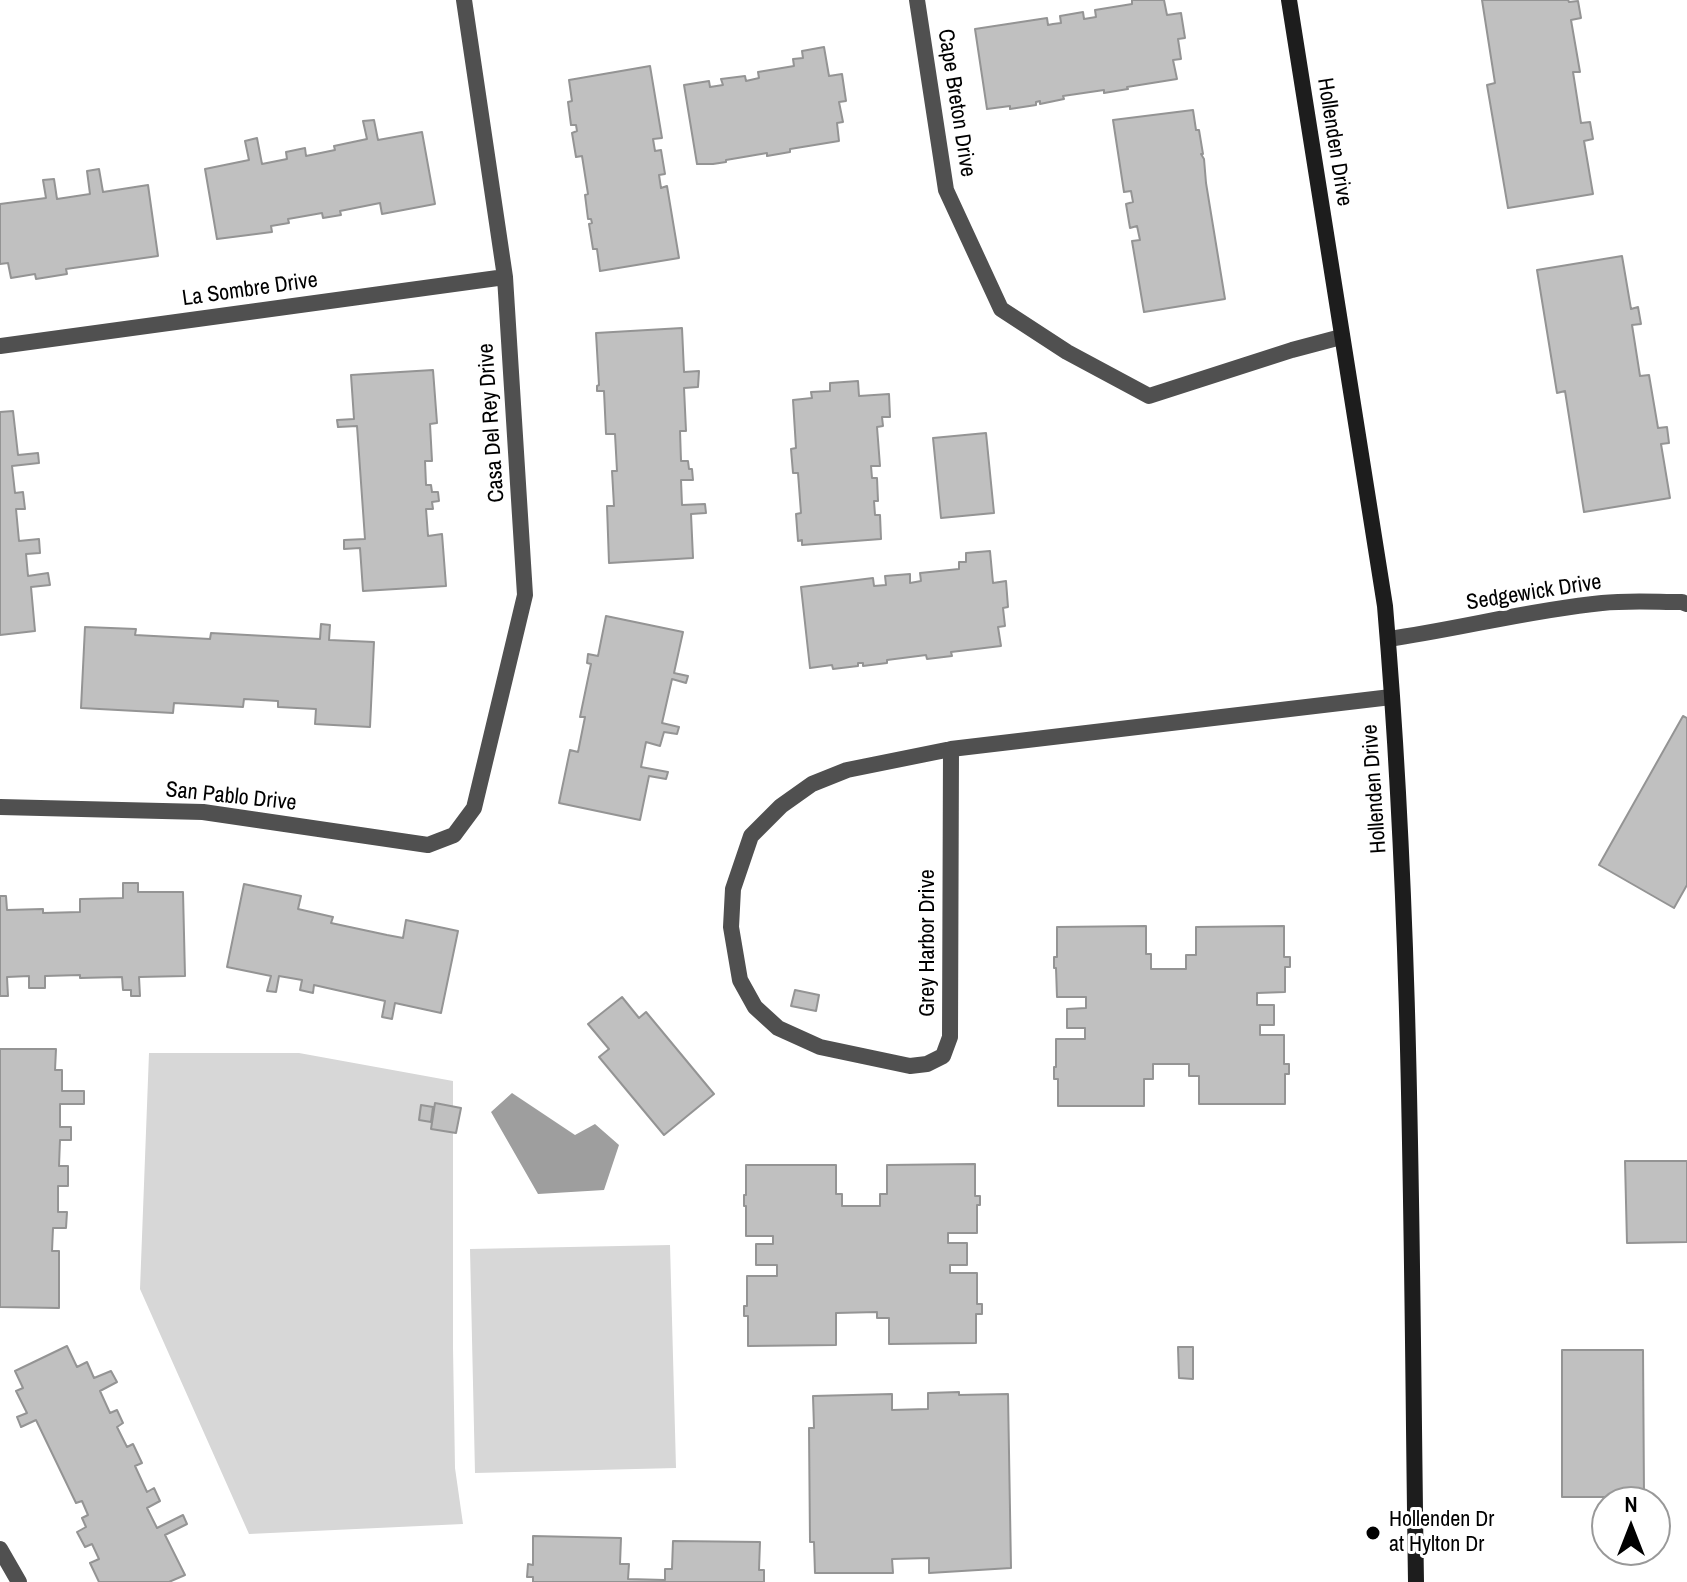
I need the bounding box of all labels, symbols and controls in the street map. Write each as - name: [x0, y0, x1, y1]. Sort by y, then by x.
- street label: Cape Breton Drive: [931, 27, 981, 179]
- street label: Hollenden Drive: [1311, 76, 1357, 208]
- street label: La Sombre Drive: [181, 267, 319, 313]
- street label: Casa Del Rey Drive: [473, 343, 511, 503]
- street label: Sedgewick Drive: [1465, 569, 1603, 617]
- street label: Hollenden Drive: [1357, 724, 1393, 854]
- street label: San Pablo Drive: [164, 777, 298, 817]
- street label: Grey Harbor Drive: [915, 869, 941, 1017]
- north arrow: [1591, 1486, 1671, 1566]
- text: N: [1624, 1489, 1638, 1519]
- place label: Hollenden Dr at Hylton Dr: [1389, 1507, 1494, 1558]
- marker: Hollenden Dr at Hylton Dr: [1364, 1524, 1382, 1542]

